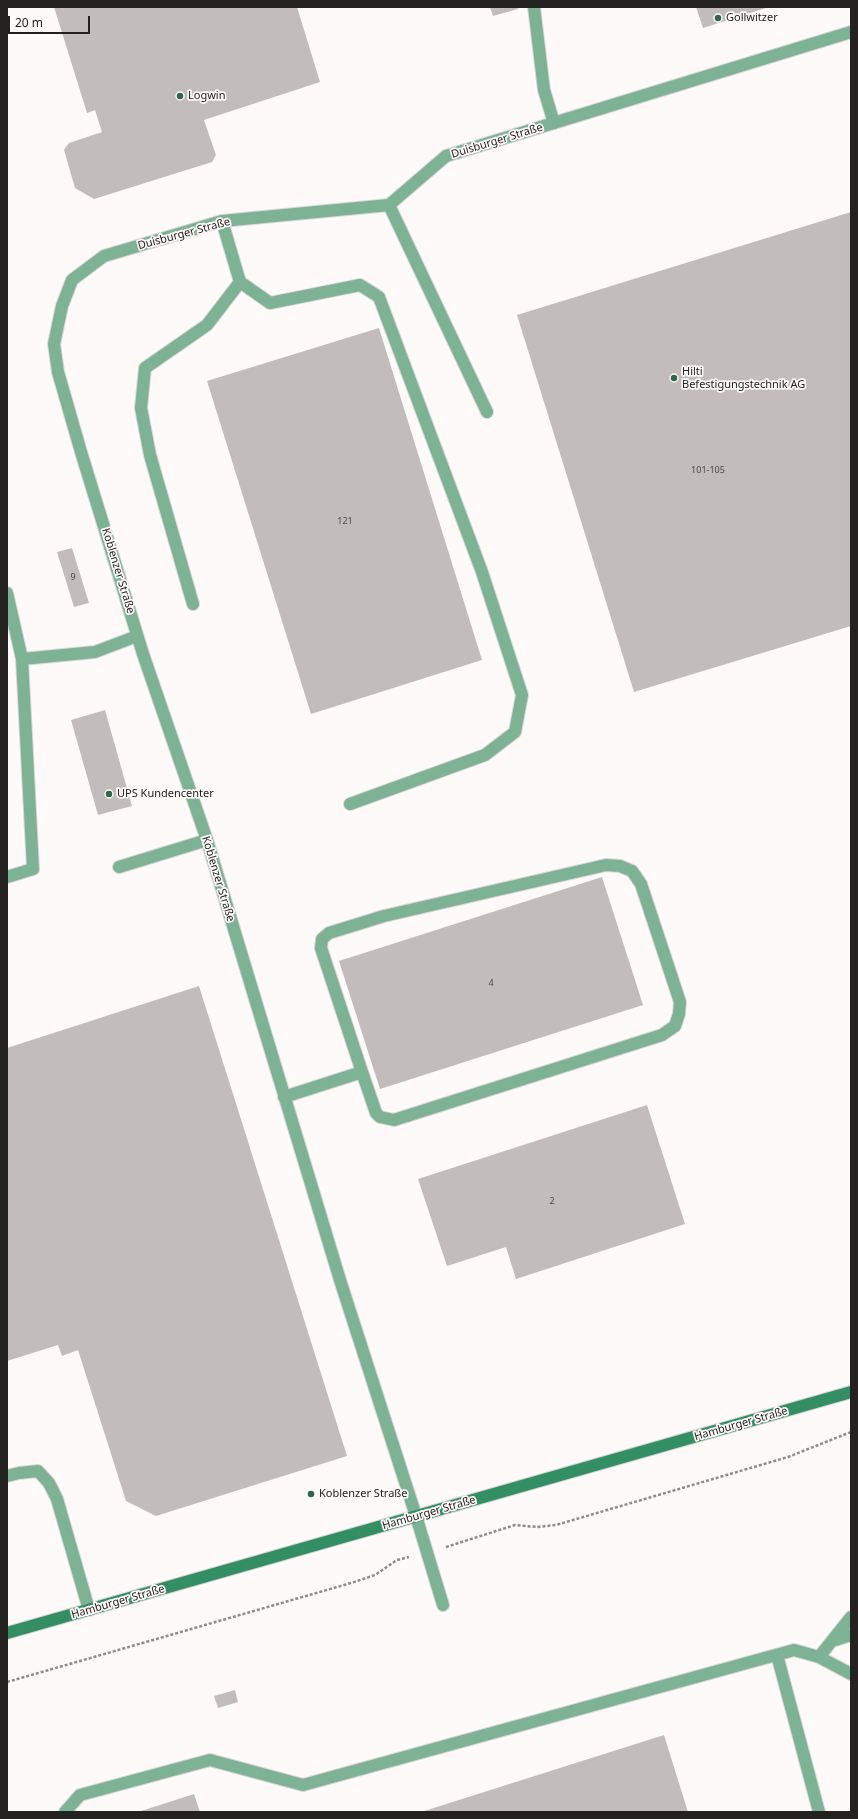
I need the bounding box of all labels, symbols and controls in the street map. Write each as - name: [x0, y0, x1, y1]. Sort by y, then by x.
- scale bar: [10, 8, 92, 34]
- place label: Gollwitzer: [726, 11, 778, 25]
- marker: Gollwitzer: [713, 13, 723, 23]
- text: 20 m: [15, 14, 43, 31]
- place label: Logwin: [188, 89, 225, 103]
- marker: Logwin: [175, 91, 185, 101]
- street label: Duisburger Straße: [450, 121, 544, 161]
- street label: Duisburger Straße: [136, 215, 232, 253]
- place label: Hilti Befestigungstechnik AG: [682, 365, 805, 391]
- marker: Hilti Befestigungstechnik AG: [669, 373, 679, 383]
- house number: 101-105: [691, 465, 725, 475]
- house number: 121: [337, 516, 353, 526]
- street label: Koblenzer Straße: [99, 527, 137, 615]
- house number: 9: [70, 572, 76, 582]
- place label: UPS Kundencenter: [117, 787, 214, 801]
- marker: UPS Kundencenter: [104, 789, 114, 799]
- street label: Koblenzer Straße: [199, 835, 237, 923]
- house number: 4: [488, 978, 494, 988]
- house number: 2: [549, 1196, 555, 1206]
- street label: Hamburger Straße: [693, 1404, 789, 1444]
- place label: Koblenzer Straße: [319, 1487, 407, 1501]
- marker: Koblenzer Straße: [306, 1489, 316, 1499]
- street label: Hamburger Straße: [381, 1493, 477, 1533]
- street label: Hamburger Straße: [70, 1582, 166, 1622]

